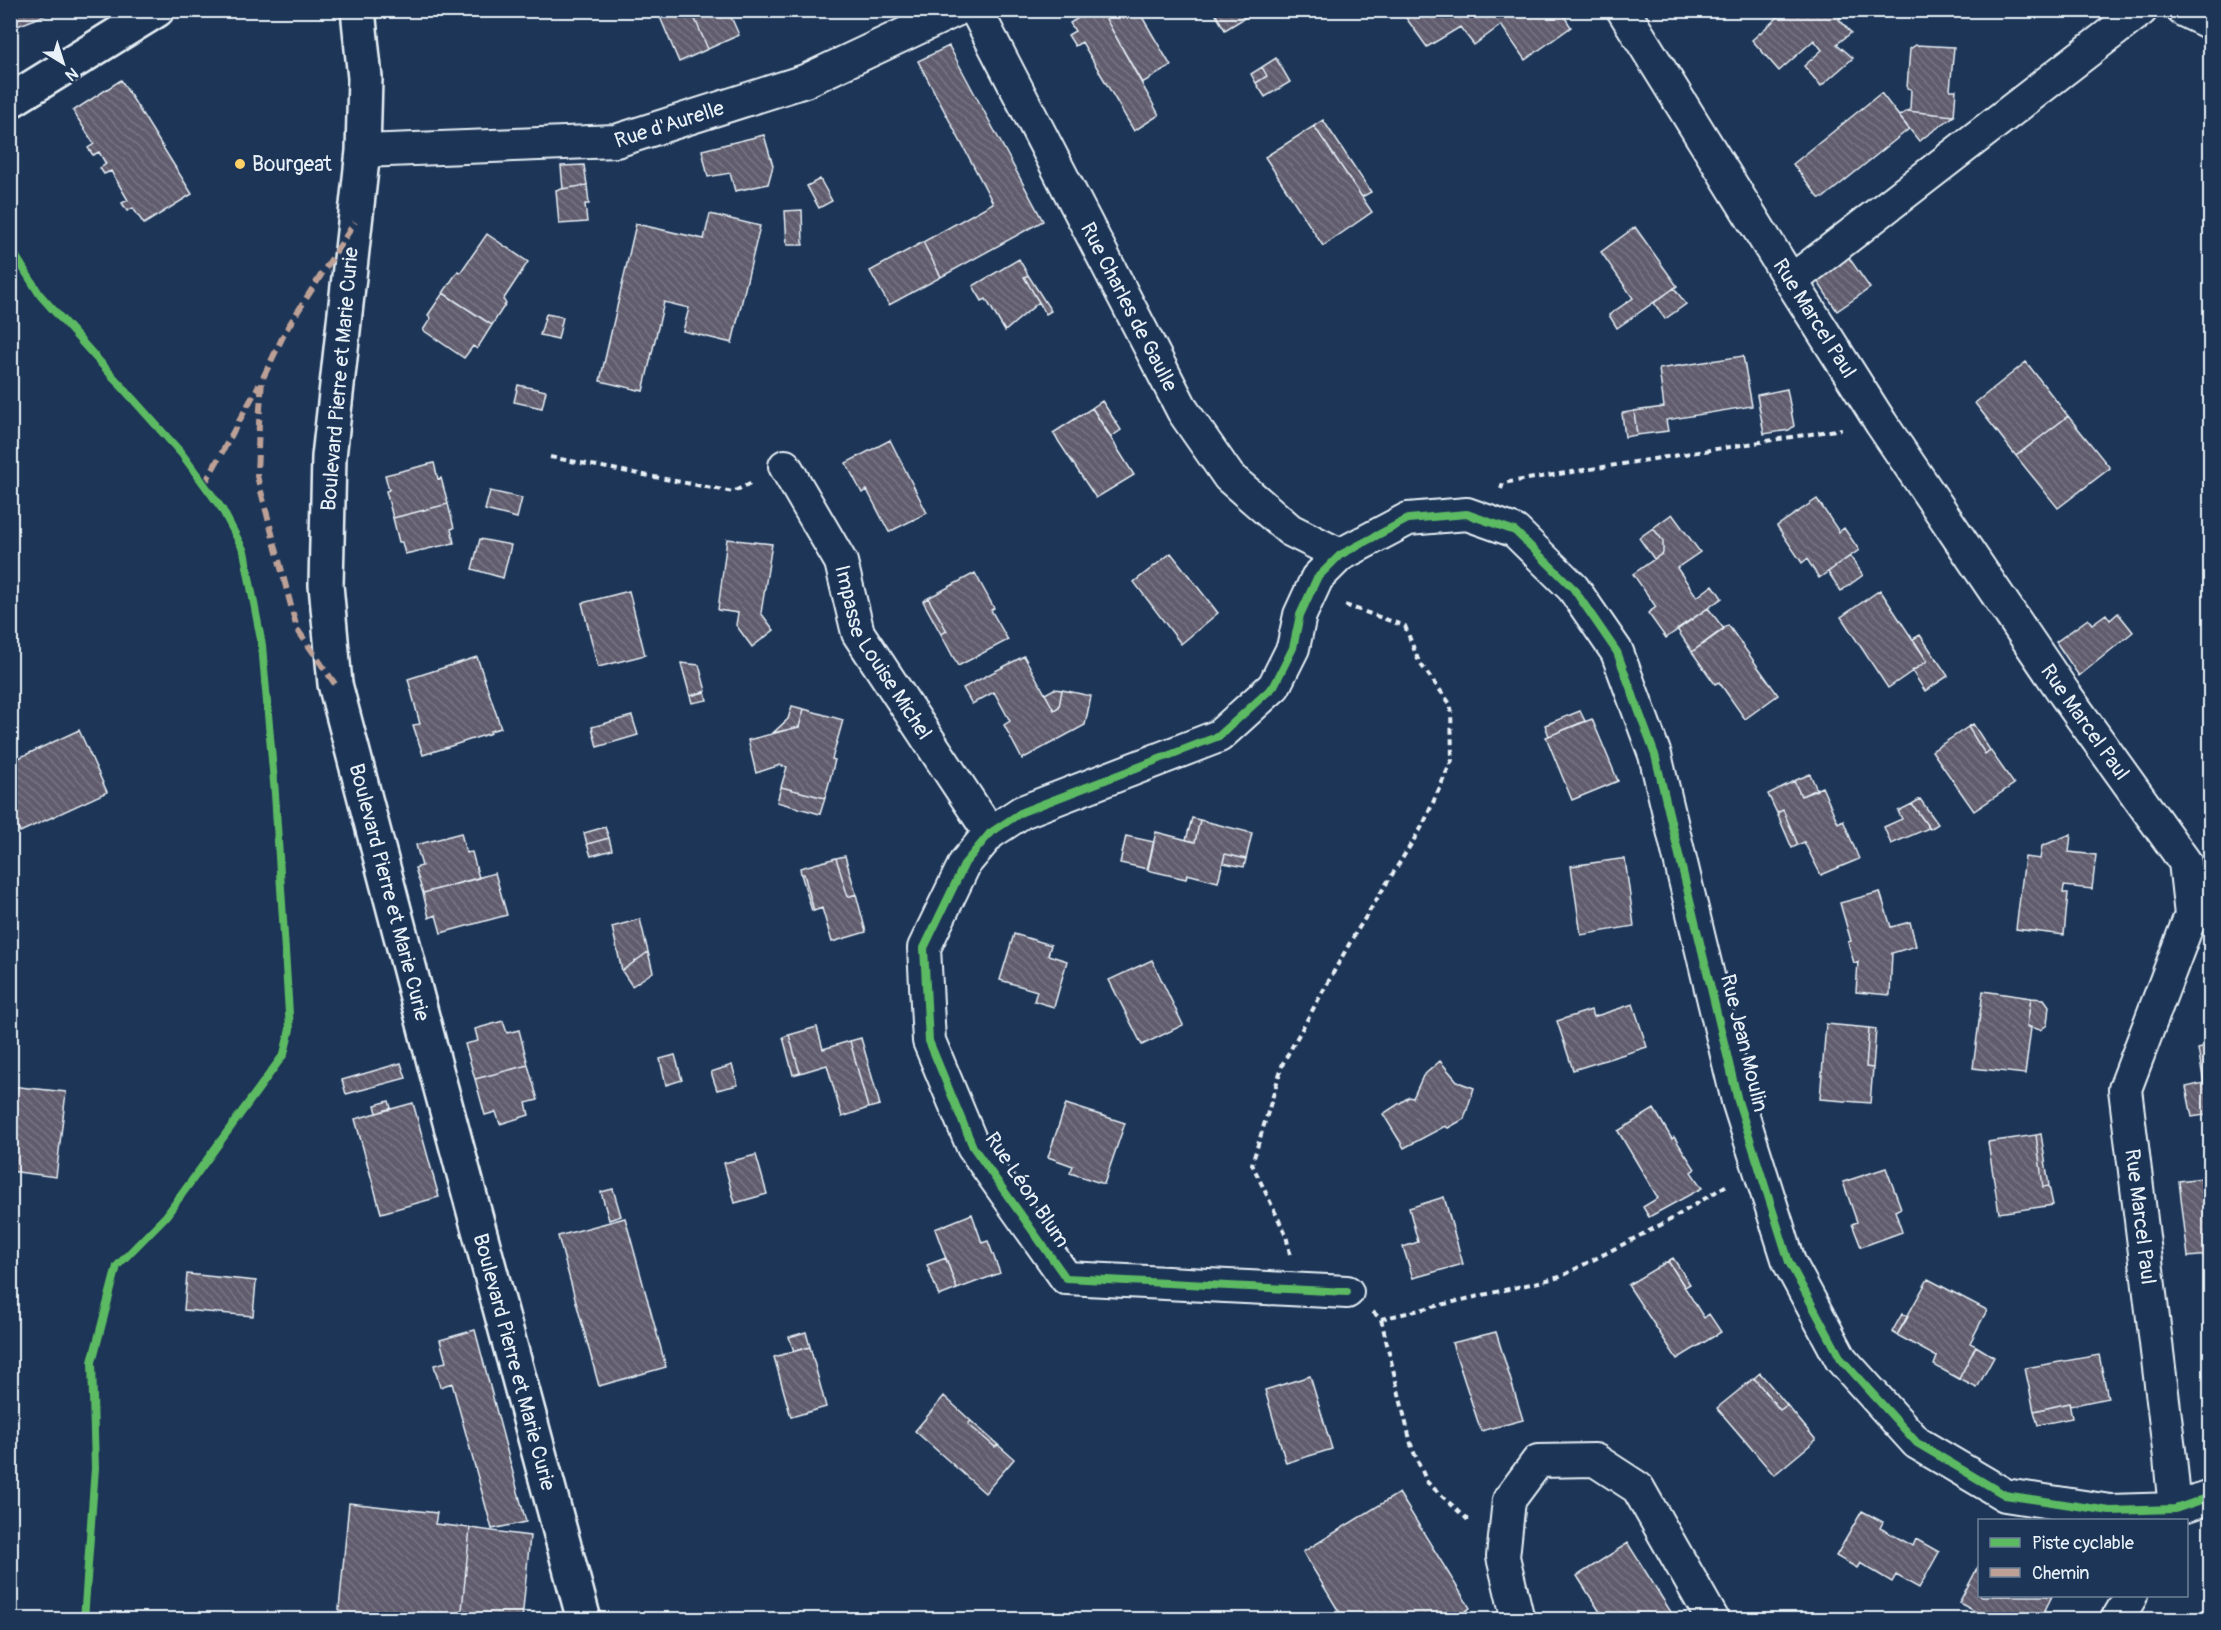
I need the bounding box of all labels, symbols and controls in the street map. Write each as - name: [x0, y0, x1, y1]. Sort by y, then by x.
- north arrow: [33, 33, 93, 93]
- text: N: [61, 63, 82, 85]
- street label: Rue d'Aurelle: [611, 94, 728, 154]
- place label: Bourgeat: [252, 151, 332, 178]
- marker: Bourgeat: [233, 157, 247, 171]
- street label: Rue Charles de Gaulle: [1074, 218, 1184, 397]
- street label: Boulevard Pierre et Marie Curie: [315, 245, 365, 512]
- street label: Rue Marcel Paul: [1767, 253, 1863, 383]
- street label: Impasse Louise Michel: [829, 562, 938, 745]
- street label: Rue Marcel Paul: [2035, 659, 2136, 785]
- street label: Boulevard Pierre et Marie Curie: [343, 761, 436, 1025]
- street label: Rue Jean Moulin: [1714, 971, 1774, 1115]
- street label: Rue Léon Blum: [978, 1127, 1076, 1253]
- street label: Rue Marcel Paul: [2119, 1147, 2162, 1286]
- street label: Boulevard Pierre et Marie Curie: [467, 1230, 562, 1494]
- legend: [1978, 1519, 2188, 1597]
- text: Piste cyclable: [2032, 1532, 2134, 1555]
- text: Chemin: [2032, 1562, 2089, 1585]

